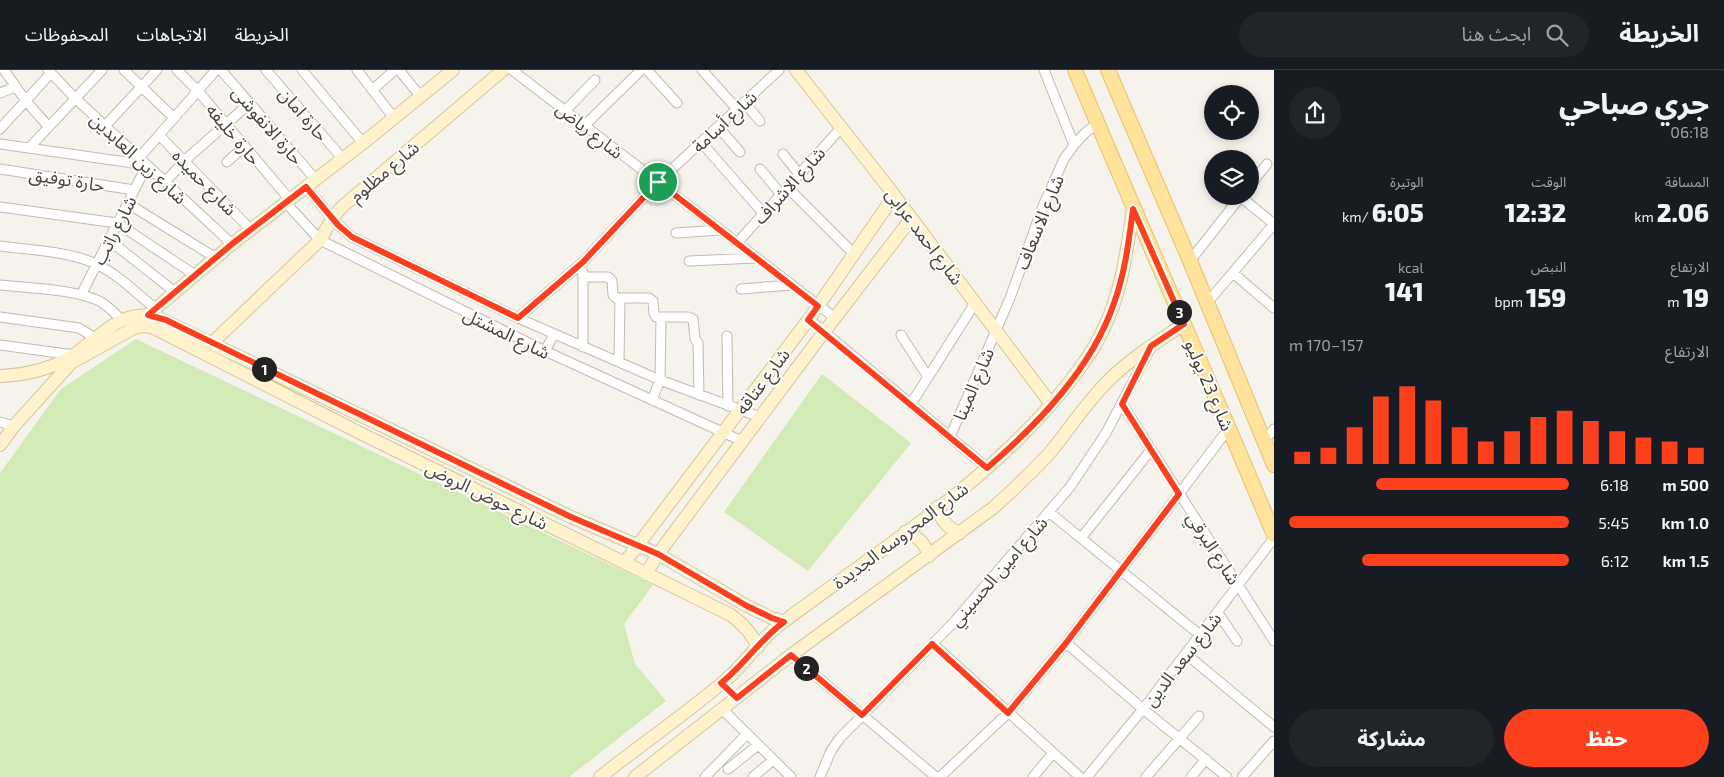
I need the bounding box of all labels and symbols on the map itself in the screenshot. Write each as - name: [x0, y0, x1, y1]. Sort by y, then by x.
- street label: حارة الانفوشى: [227, 81, 308, 170]
- street label: حارة امان: [274, 83, 333, 146]
- street label: شارع أسامة: [687, 85, 764, 160]
- street label: شارع رياض: [550, 97, 628, 166]
- street label: حارة خليفه: [201, 99, 266, 170]
- street label: شارع زين العابدين: [83, 108, 192, 211]
- street label: شارع مظلوم: [345, 136, 426, 209]
- street label: شارع الاشراف: [748, 142, 832, 231]
- street label: شارع حميده: [165, 144, 242, 223]
- pin: [637, 161, 679, 203]
- street label: حارة توفيق: [27, 162, 106, 197]
- street label: شارع الاسعاف: [1010, 171, 1072, 274]
- street label: شارع احمد عرابى: [878, 183, 969, 291]
- street label: شارع راتب: [87, 192, 144, 270]
- pin: 3: [1166, 300, 1192, 324]
- street label: شارع المشتل: [458, 303, 554, 367]
- street label: شارع 23 يوليو: [1177, 336, 1239, 436]
- street label: شارع عتاقه: [730, 344, 797, 421]
- street label: شارع المينا: [948, 344, 1002, 425]
- pin: 1: [252, 356, 276, 382]
- street label: شارع حوض الروض: [420, 456, 552, 538]
- street label: شارع المحروسه الجديدة: [828, 477, 975, 596]
- street label: شارع البرقي: [1179, 508, 1246, 591]
- street label: شارع امين الحسيني: [944, 511, 1055, 633]
- street label: شارع سعد الدين: [1138, 608, 1229, 713]
- pin: 2: [794, 656, 818, 680]

